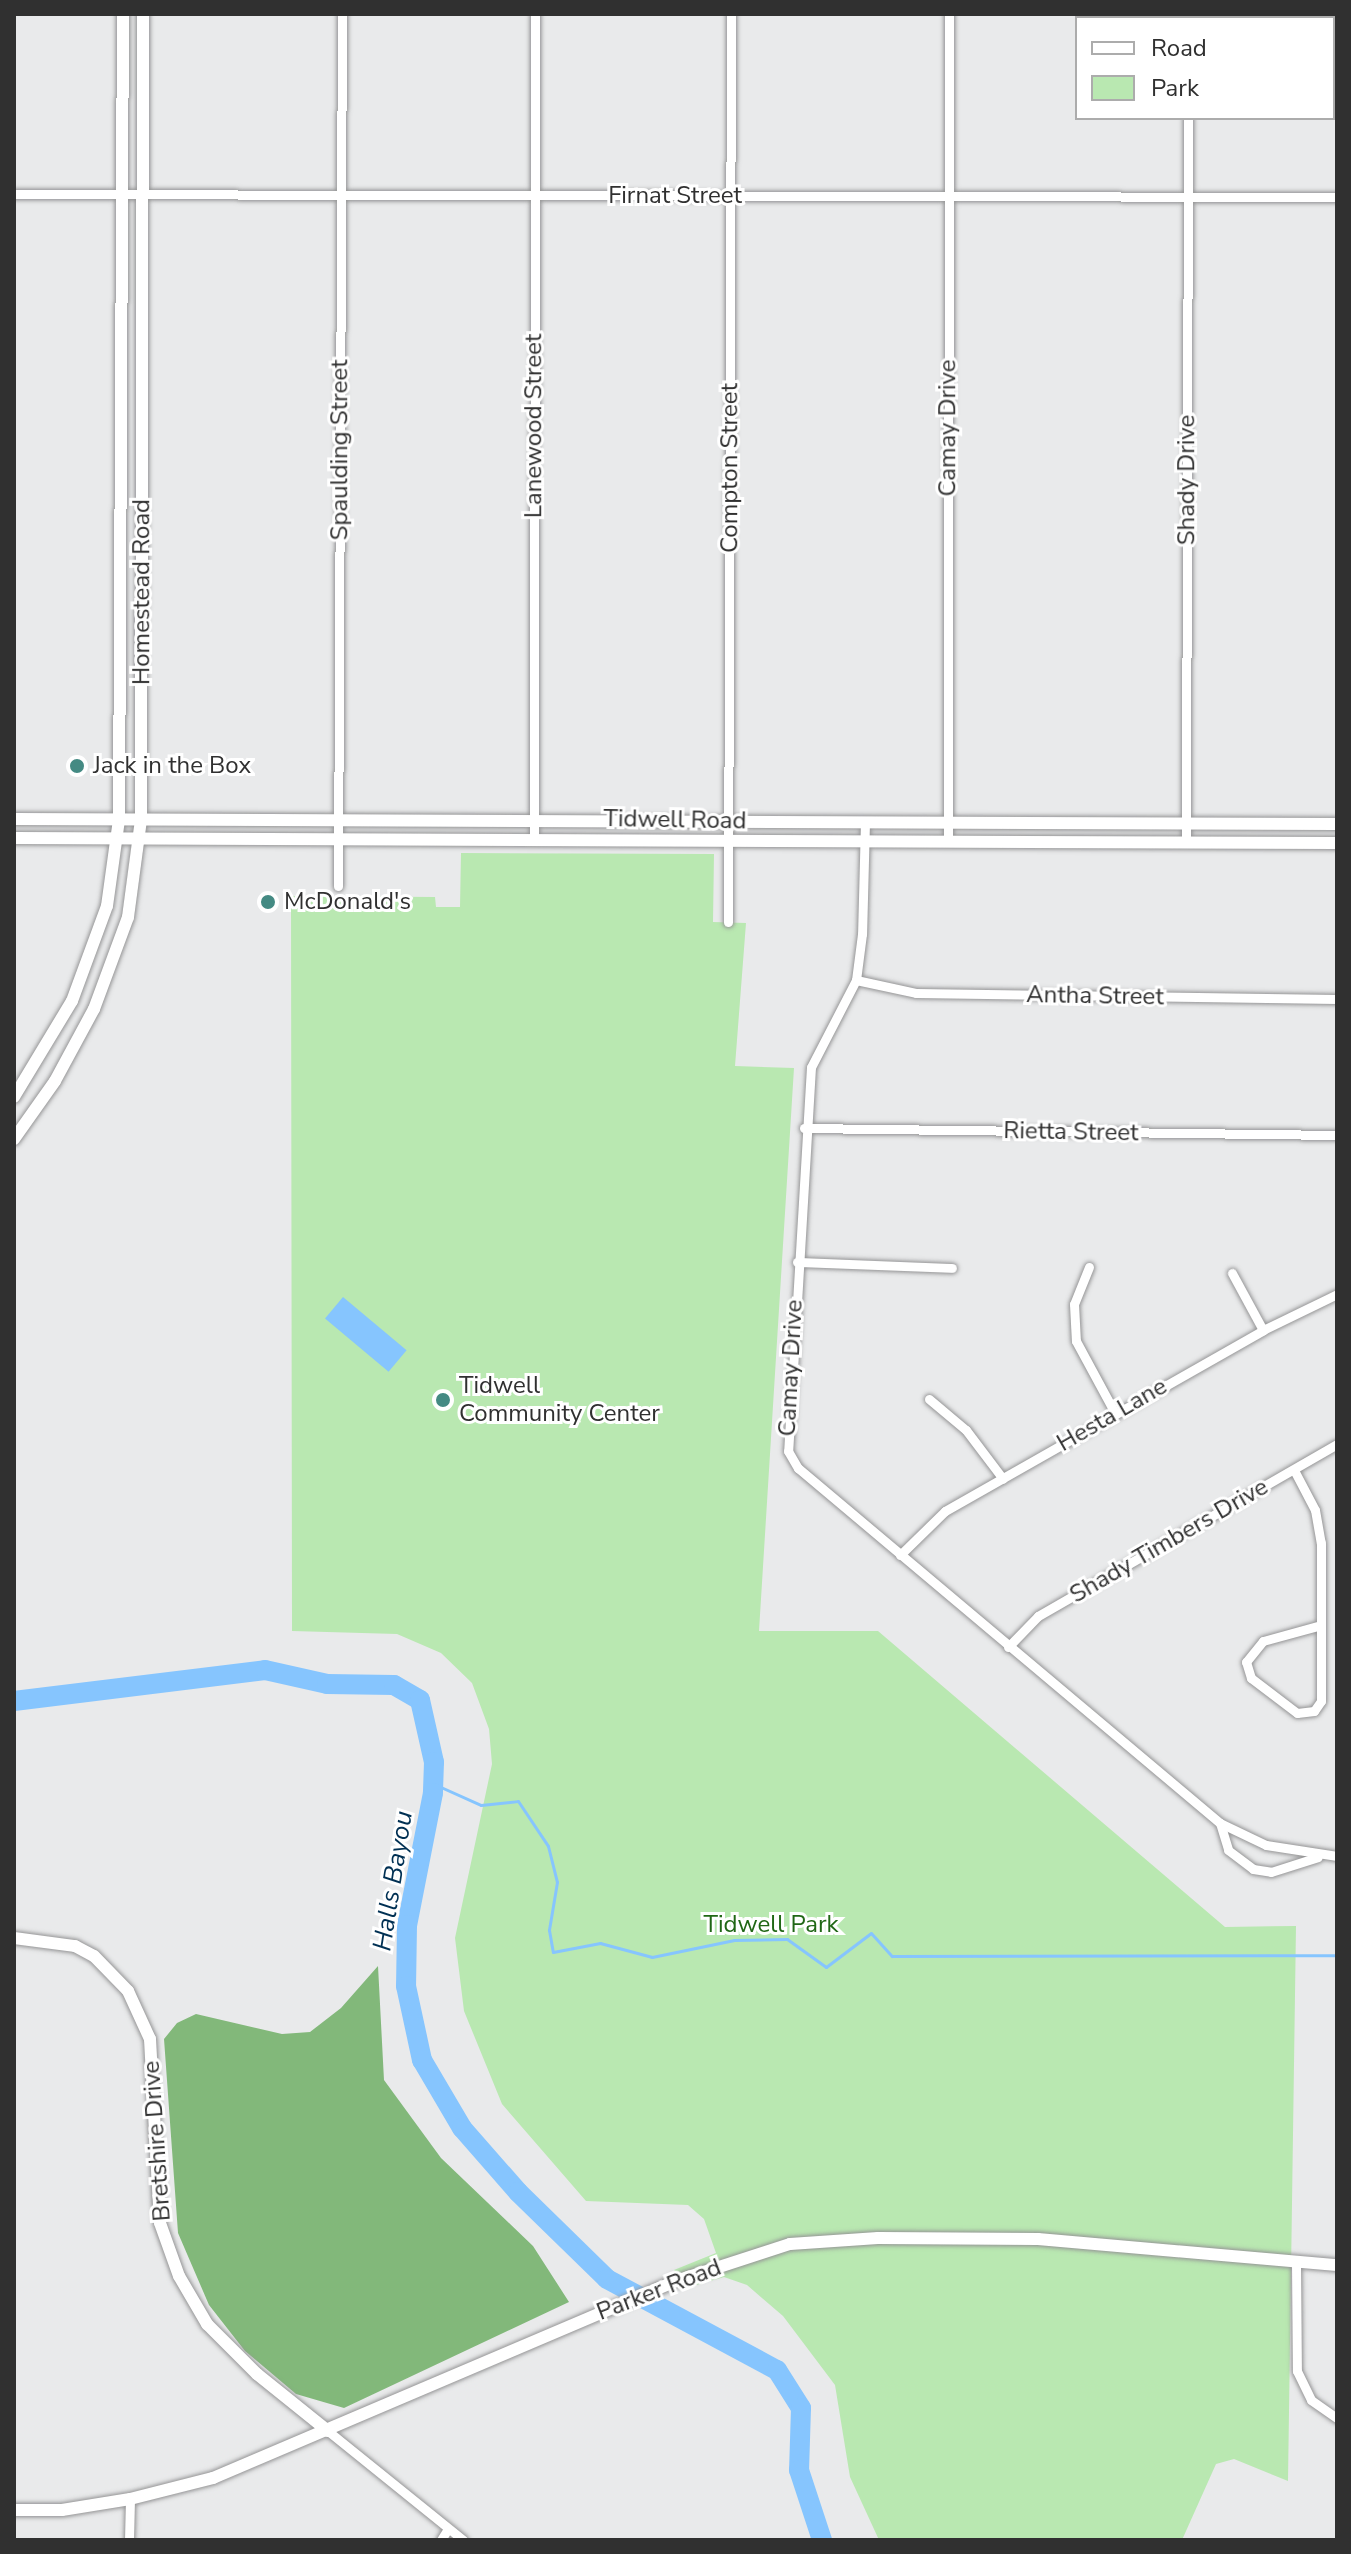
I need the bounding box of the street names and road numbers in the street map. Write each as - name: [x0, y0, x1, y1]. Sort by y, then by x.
- street label: Firnat Street: [608, 182, 742, 210]
- street label: Lanewood Street: [520, 334, 548, 518]
- street label: Camay Drive: [934, 359, 962, 497]
- street label: Spaulding Street: [326, 360, 354, 540]
- street label: Compton Street: [716, 383, 744, 553]
- street label: Shady Drive: [1173, 415, 1201, 545]
- street label: Homestead Road: [128, 499, 156, 685]
- street label: Tidwell Road: [603, 804, 747, 836]
- street label: Antha Street: [1026, 980, 1164, 1012]
- street label: Rietta Street: [1003, 1116, 1139, 1148]
- street label: Camay Drive: [773, 1299, 809, 1437]
- street label: Hesta Lane: [1052, 1372, 1172, 1458]
- street label: Shady Timbers Drive: [1065, 1473, 1273, 1609]
- street label: Bretshire Drive: [137, 2060, 177, 2222]
- street label: Parker Road: [593, 2253, 725, 2327]

